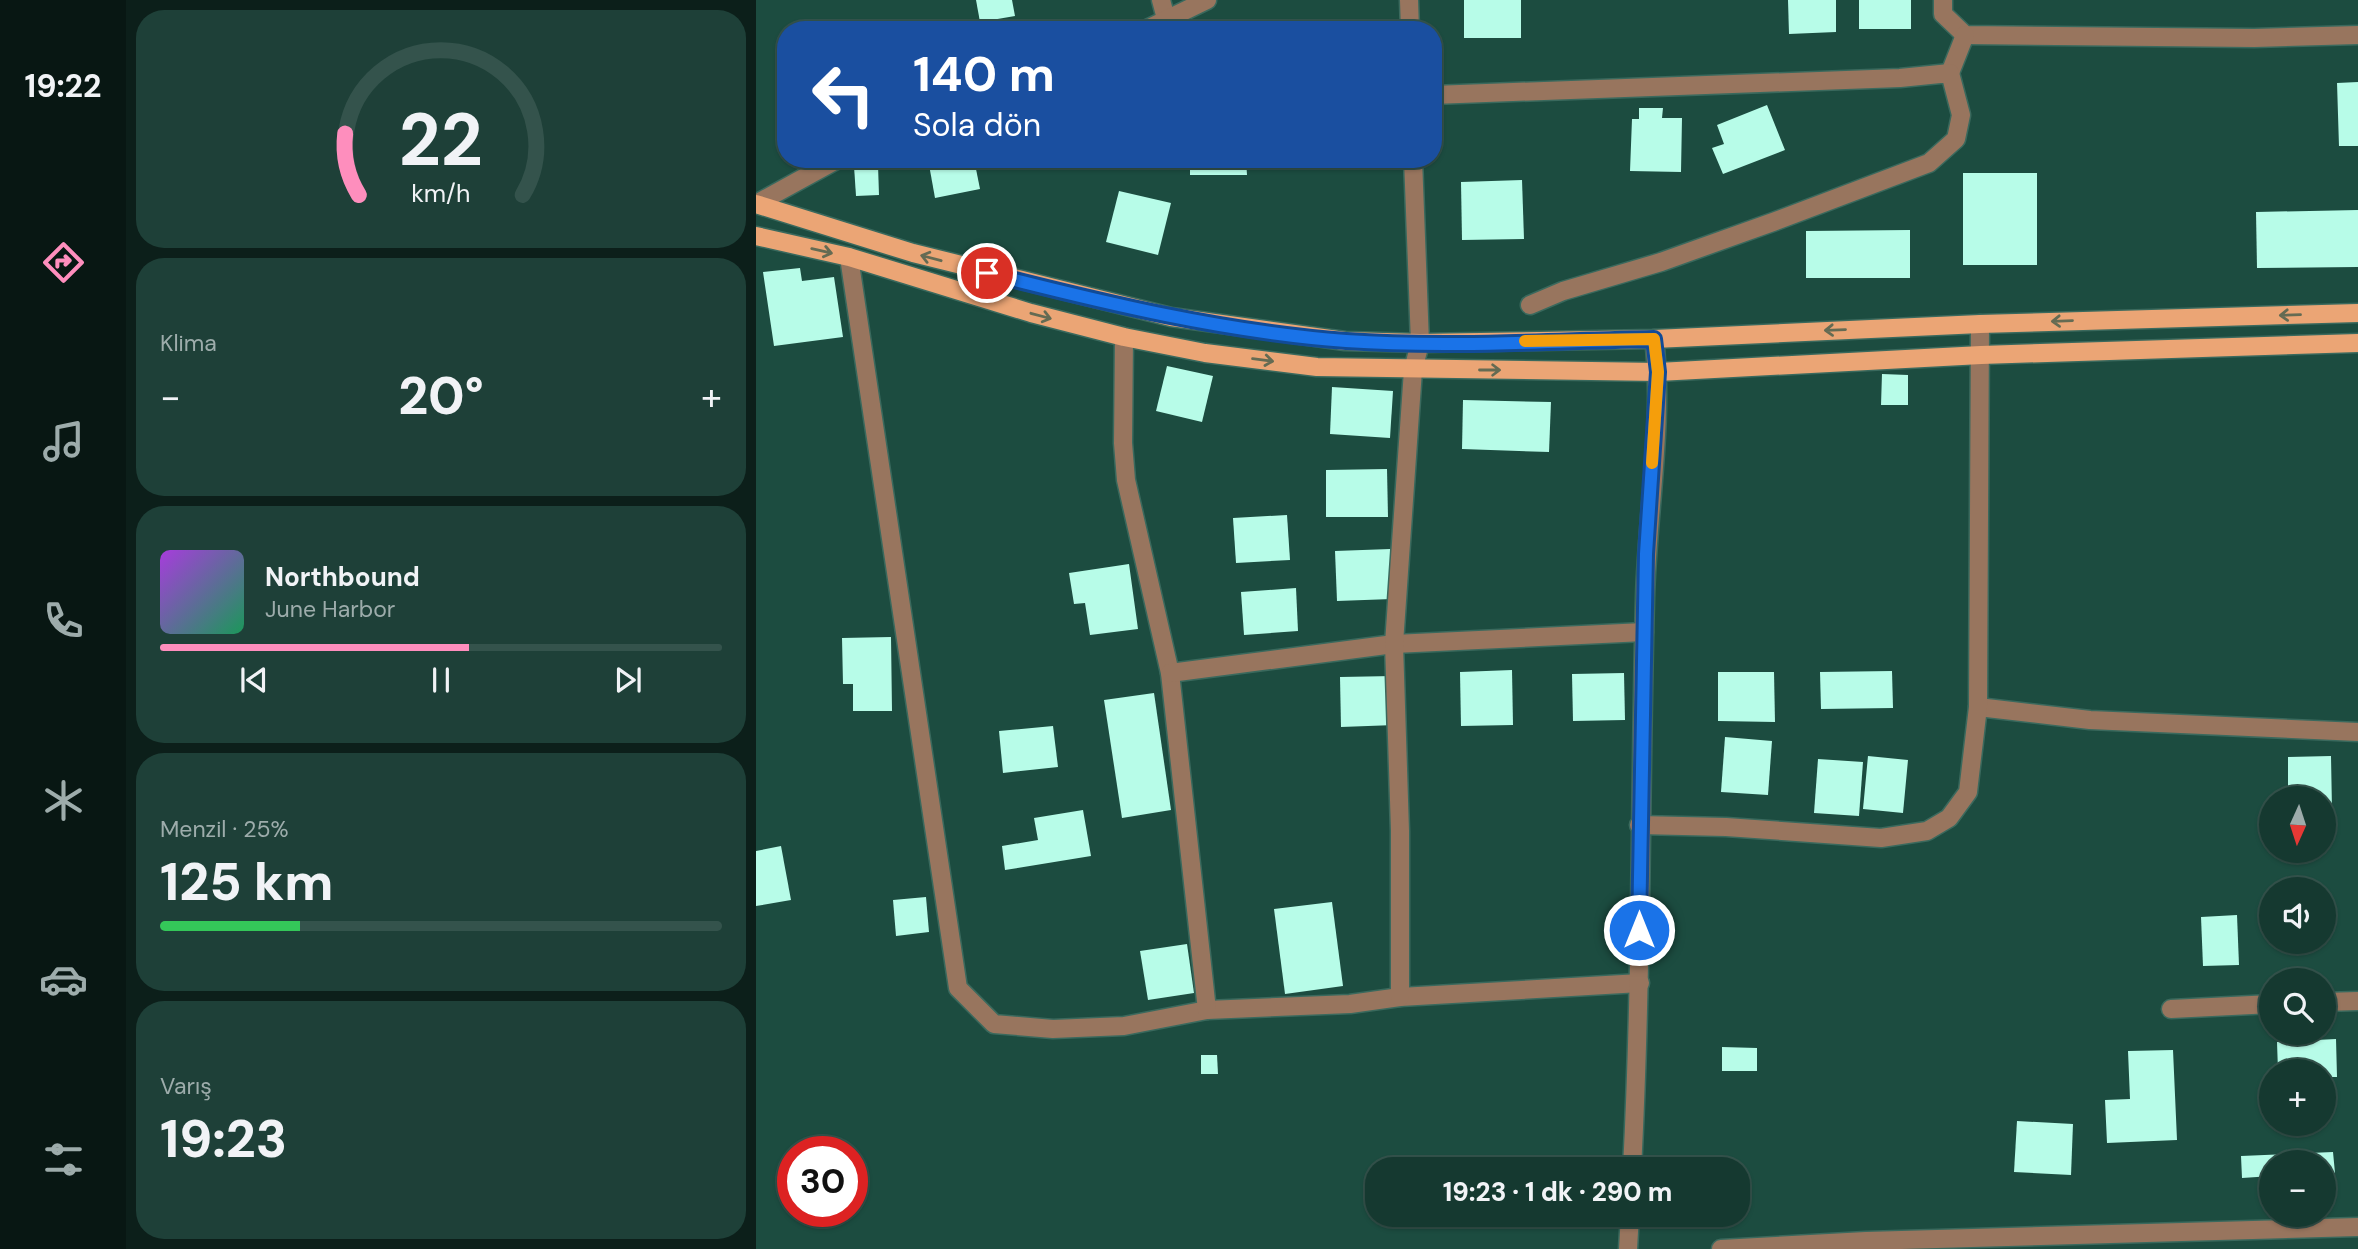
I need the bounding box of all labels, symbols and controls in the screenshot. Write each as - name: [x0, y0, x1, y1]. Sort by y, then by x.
- text: 140 m: [913, 42, 1055, 106]
- icon: left: [798, 49, 889, 140]
- text: 19:22: [24, 65, 102, 107]
- text: 22: [399, 93, 483, 188]
- text: Sola dön: [913, 104, 1041, 146]
- text: km/h: [411, 177, 471, 210]
- icon: directions: [39, 238, 88, 287]
- pin: [957, 243, 1017, 303]
- one-way arrow: [811, 246, 833, 259]
- one-way arrow: [920, 251, 942, 264]
- icon: arrive: [968, 254, 1006, 292]
- one-way arrow: [2279, 309, 2302, 322]
- one-way arrow: [1029, 310, 1051, 323]
- one-way arrow: [2051, 315, 2074, 328]
- one-way arrow: [1824, 323, 1847, 336]
- text: Klima: [160, 328, 217, 358]
- one-way arrow: [1252, 354, 1274, 367]
- text: 20°: [398, 362, 484, 430]
- one-way arrow: [1479, 363, 1502, 377]
- text: −: [160, 372, 181, 422]
- text: +: [701, 372, 722, 422]
- icon: music: [39, 417, 88, 466]
- text: Northbound: [265, 560, 420, 594]
- text: June Harbor: [265, 594, 395, 624]
- icon: phone: [39, 596, 88, 645]
- icon: previous: [235, 661, 273, 699]
- icon: pause: [422, 661, 460, 699]
- icon: next: [609, 661, 647, 699]
- icon: climate: [39, 776, 88, 825]
- north arrow: [2259, 786, 2336, 863]
- map controls: [2259, 786, 2336, 1227]
- text: Menzil · 25%: [160, 814, 289, 844]
- text: 125 km: [160, 848, 333, 916]
- button: sound: [2259, 877, 2336, 954]
- position arrow: [1602, 893, 1676, 967]
- icon: car: [39, 955, 88, 1004]
- button: search: [2259, 968, 2336, 1045]
- button: +: [2259, 1059, 2336, 1136]
- text: Varış: [160, 1071, 212, 1101]
- text: 19:23: [160, 1105, 287, 1173]
- icon: filters: [39, 1135, 88, 1184]
- speed limit sign: 30: [777, 1136, 868, 1227]
- button: −: [2259, 1150, 2336, 1227]
- text: 19:23 · 1 dk · 290 m: [1443, 1175, 1672, 1209]

